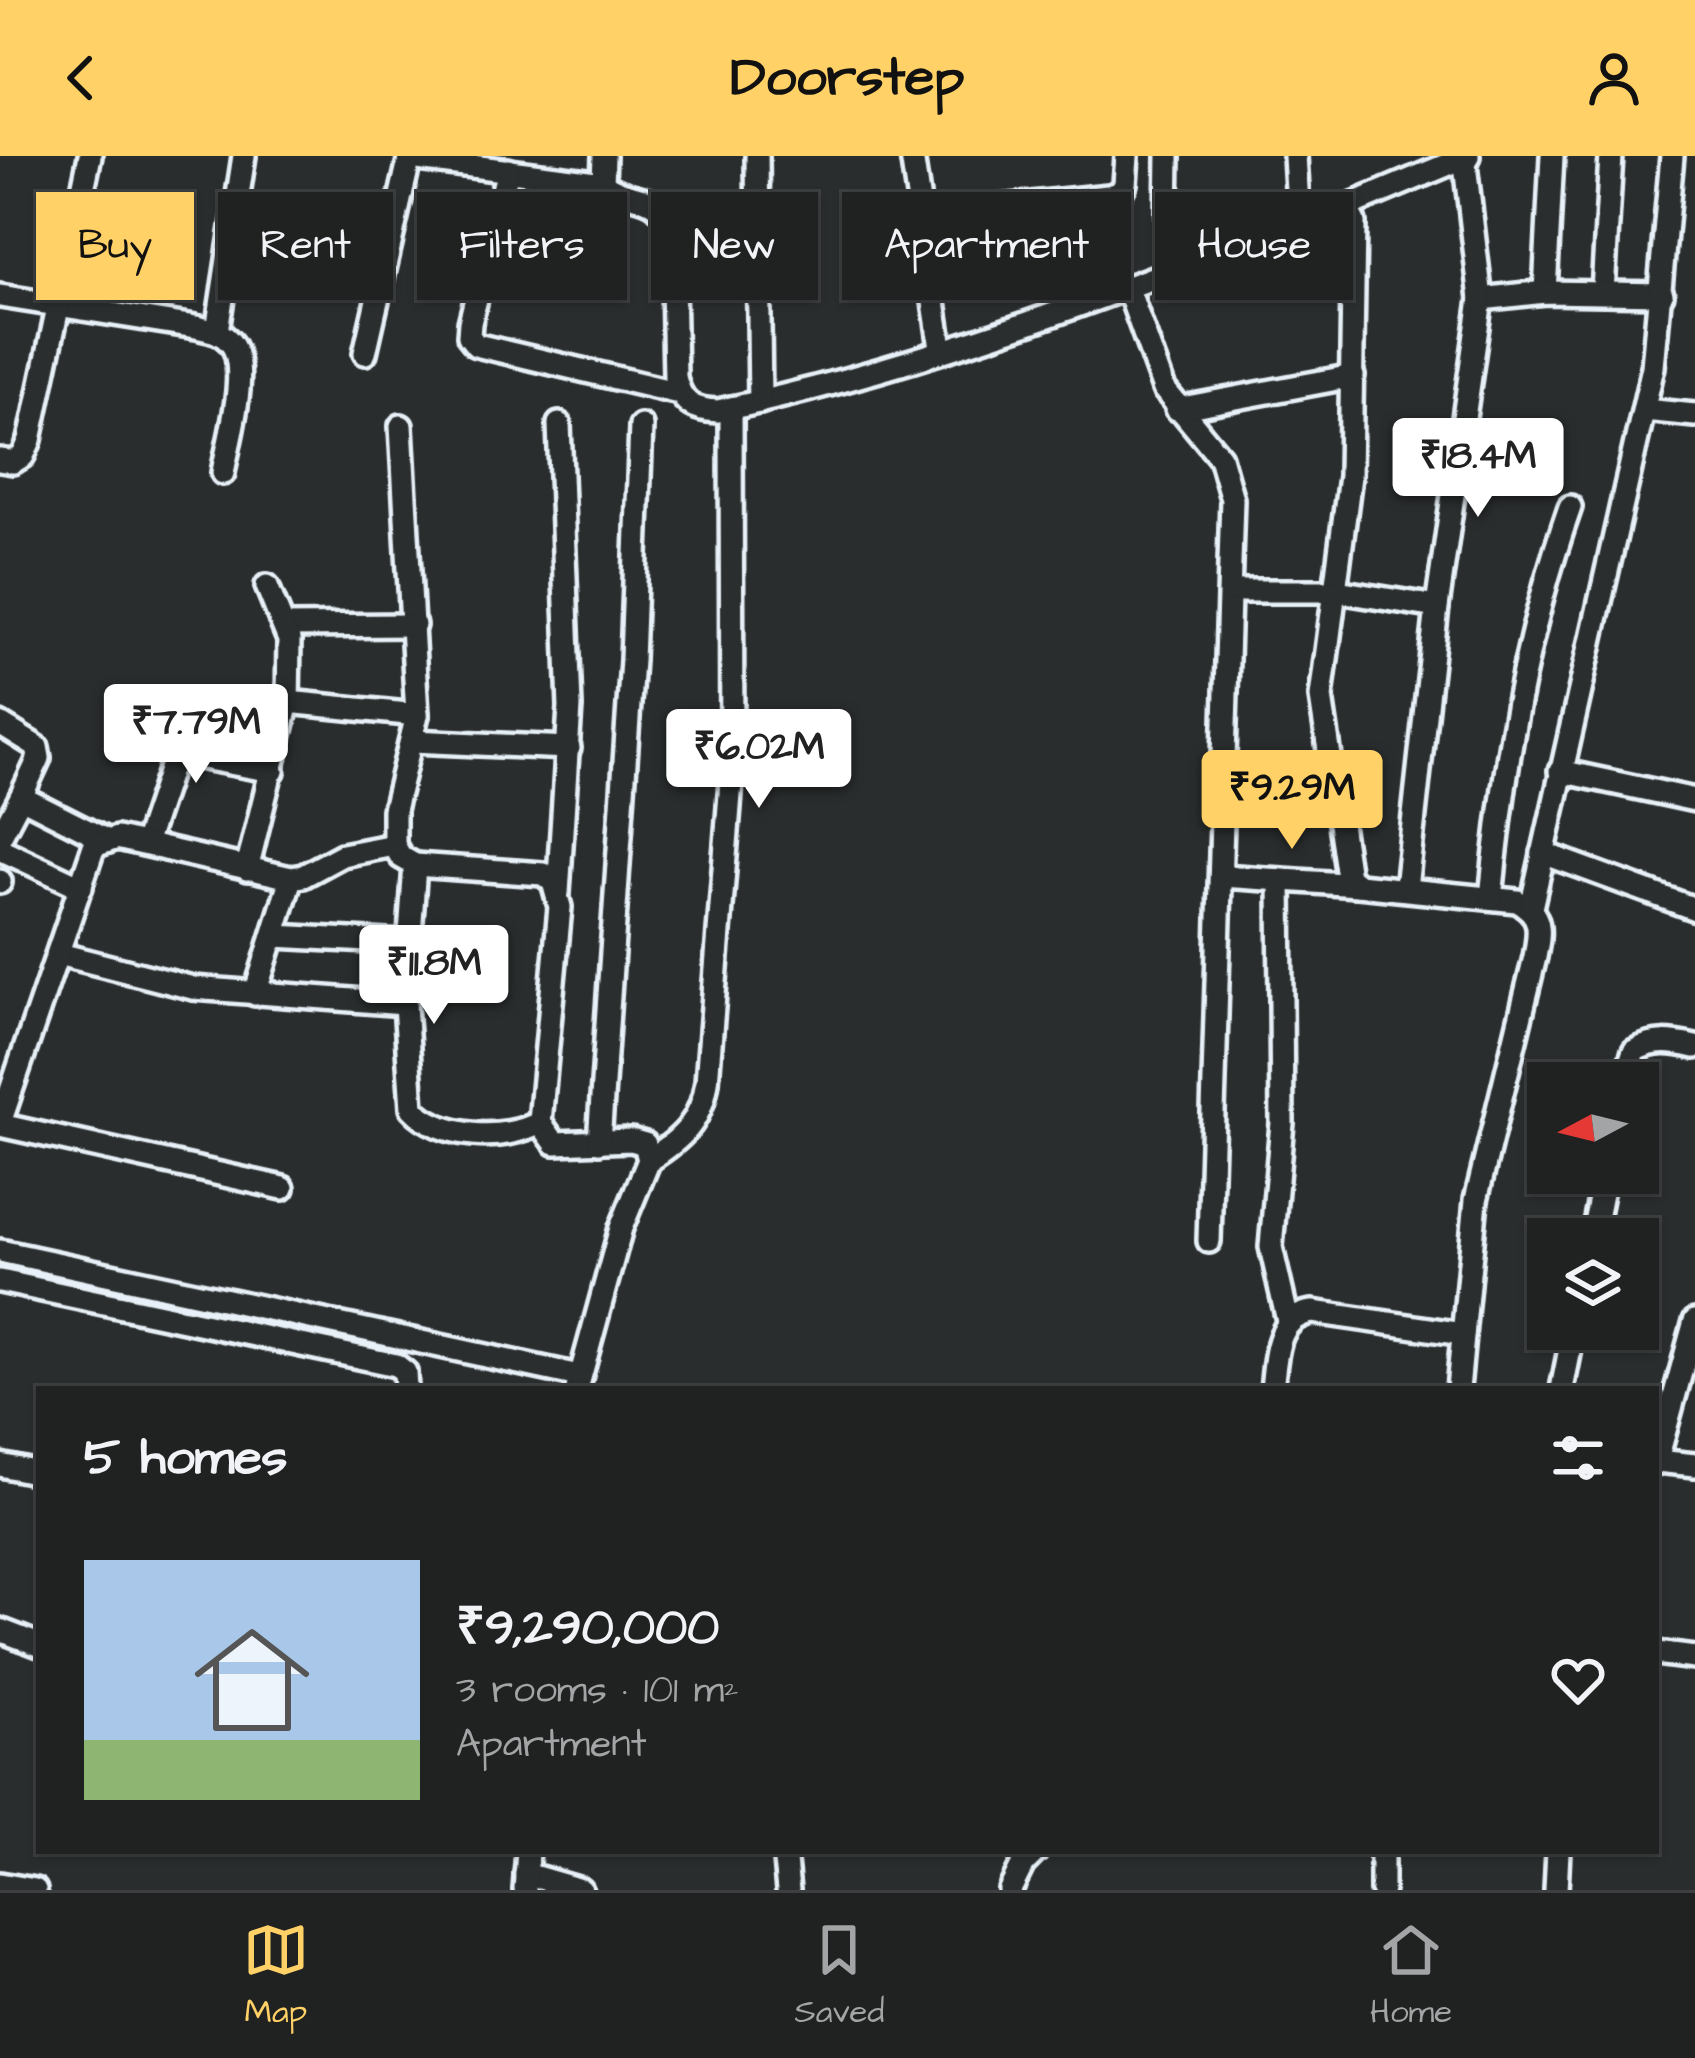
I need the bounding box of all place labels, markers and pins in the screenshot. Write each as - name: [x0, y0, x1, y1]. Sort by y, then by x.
- pin: ₹18.4M: [1380, 418, 1576, 520]
- pin: ₹7.79M: [98, 684, 294, 786]
- pin: ₹6.02M: [661, 709, 857, 811]
- pin: ₹9.29M: [1194, 750, 1390, 852]
- pin: ₹11.8M: [336, 925, 532, 1027]

